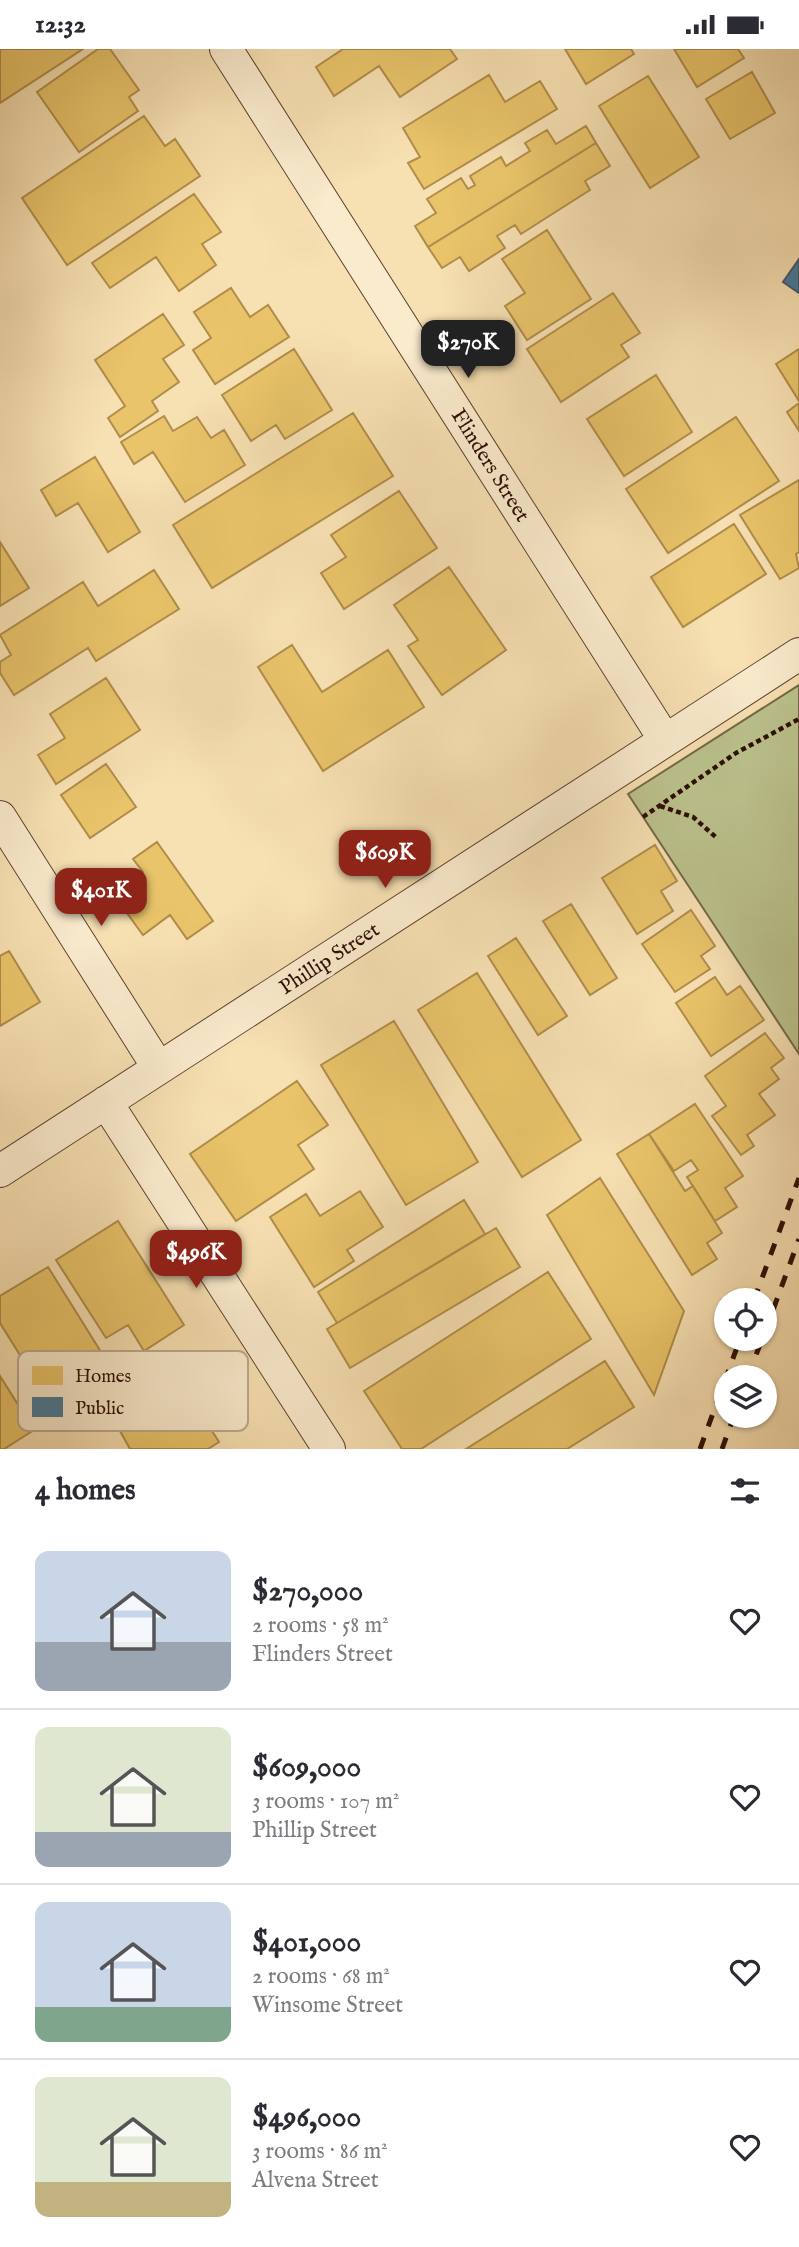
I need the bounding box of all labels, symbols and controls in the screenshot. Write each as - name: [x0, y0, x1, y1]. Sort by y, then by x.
- text: 12:32: [35, 8, 86, 41]
- pin: $270K: [419, 321, 517, 380]
- text: $270K: [437, 328, 499, 357]
- street label: Flinders Street: [444, 404, 535, 527]
- pin: $609K: [336, 831, 434, 890]
- text: $609K: [355, 838, 415, 867]
- pin: $401K: [52, 869, 150, 928]
- text: $401K: [71, 876, 131, 905]
- street label: Phillip Street: [275, 917, 385, 1002]
- pin: $496K: [147, 1231, 245, 1290]
- text: $496K: [166, 1238, 226, 1267]
- map controls: [714, 1288, 777, 1428]
- button: locate: [714, 1288, 777, 1351]
- legend: [18, 1351, 248, 1431]
- text: Homes: [75, 1365, 131, 1389]
- button: layers: [714, 1365, 777, 1428]
- text: Public: [75, 1397, 124, 1421]
- text: 4 homes: [35, 1472, 136, 1510]
- icon: filters: [726, 1472, 764, 1510]
- text: $270,000: [252, 1573, 363, 1611]
- icon: home: [91, 1579, 175, 1663]
- icon: heart: [726, 1602, 764, 1640]
- text: 2 rooms · 58 m²: [252, 1611, 389, 1640]
- text: Flinders Street: [252, 1640, 393, 1669]
- text: $609,000: [252, 1749, 361, 1787]
- icon: home: [91, 1755, 175, 1839]
- icon: heart: [726, 1778, 764, 1816]
- text: 3 rooms · 107 m²: [252, 1787, 400, 1816]
- text: Phillip Street: [252, 1816, 377, 1845]
- text: $401,000: [252, 1924, 361, 1962]
- icon: home: [91, 1930, 175, 2014]
- icon: heart: [726, 1953, 764, 1991]
- text: 2 rooms · 68 m²: [252, 1962, 390, 1991]
- text: Winsome Street: [252, 1991, 403, 2020]
- text: $496,000: [252, 2099, 361, 2137]
- icon: home: [91, 2105, 175, 2189]
- icon: heart: [726, 2128, 764, 2166]
- text: 3 rooms · 86 m²: [252, 2137, 388, 2166]
- text: Alvena Street: [252, 2166, 379, 2195]

